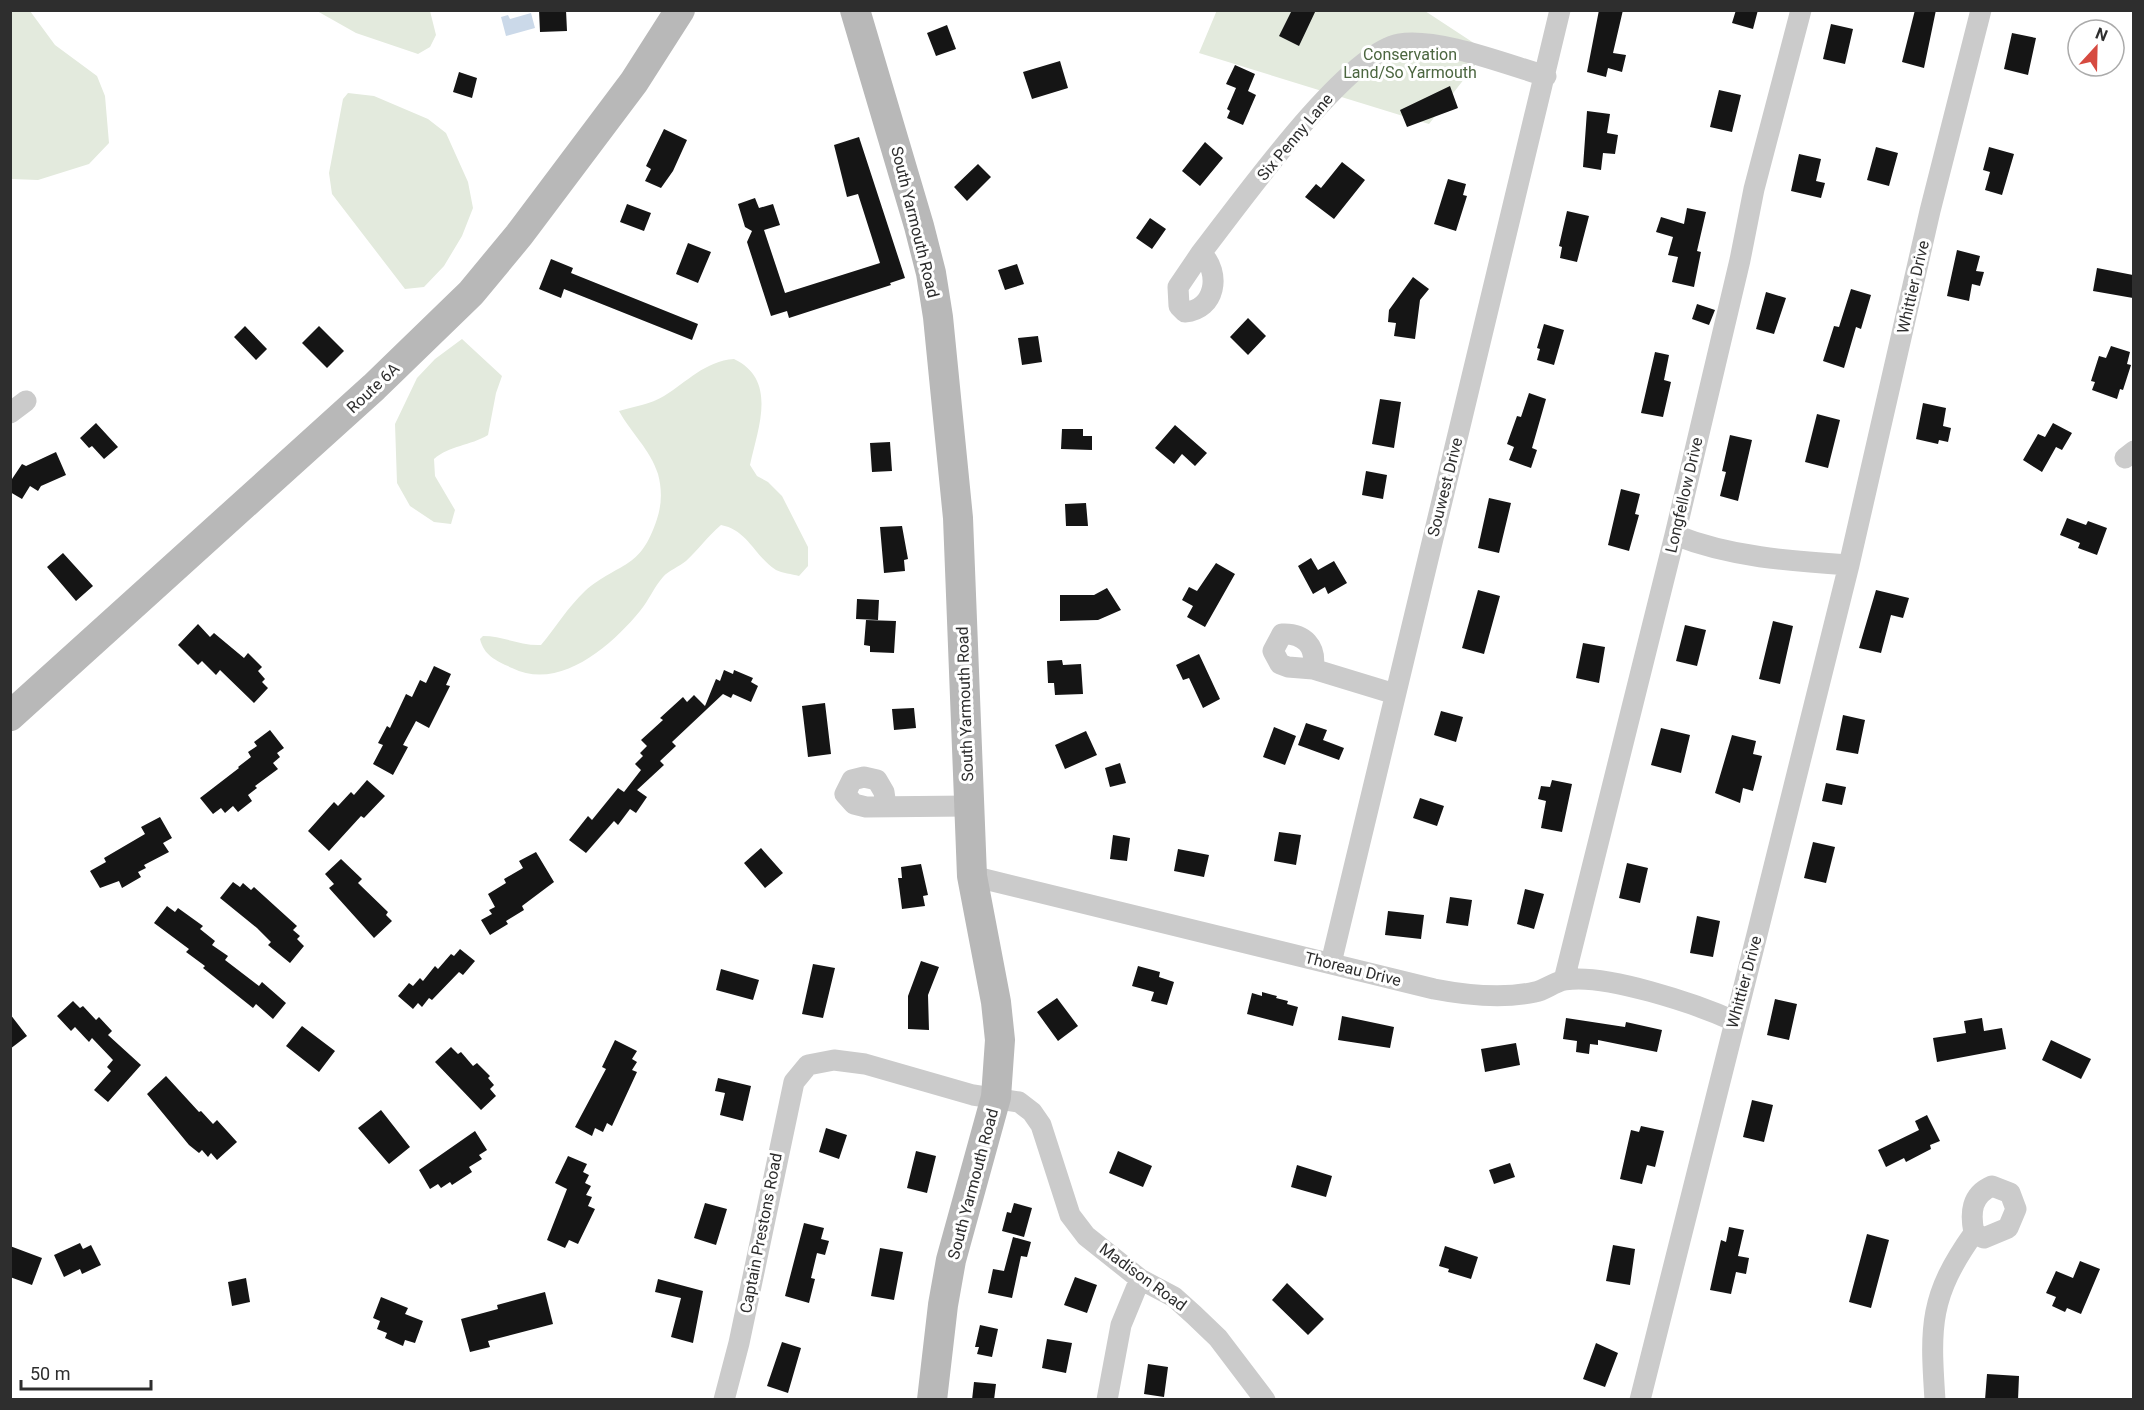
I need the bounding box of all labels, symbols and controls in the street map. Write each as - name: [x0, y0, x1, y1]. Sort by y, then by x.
- north arrow: [2066, 18, 2126, 78]
- text: N: [2093, 24, 2110, 45]
- park label: Conservation Land/So Yarmouth: [1343, 45, 1477, 82]
- street label: Six Penny Lane: [1253, 90, 1337, 184]
- street label: South Yarmouth Road: [887, 144, 943, 300]
- street label: Whittier Drive: [1893, 239, 1933, 335]
- street label: Route 6A: [343, 359, 404, 417]
- street label: Longfellow Drive: [1661, 435, 1707, 555]
- street label: Souwest Drive: [1424, 436, 1466, 538]
- street label: South Yarmouth Road: [953, 626, 977, 782]
- street label: Whittier Drive: [1723, 934, 1765, 1030]
- street label: Thoreau Drive: [1303, 948, 1403, 990]
- street label: South Yarmouth Road: [944, 1107, 1002, 1261]
- street label: Captain Prestons Road: [736, 1151, 786, 1315]
- street label: Madison Road: [1096, 1239, 1190, 1315]
- scale bar: [21, 1353, 152, 1391]
- text: 50 m: [30, 1363, 70, 1384]

